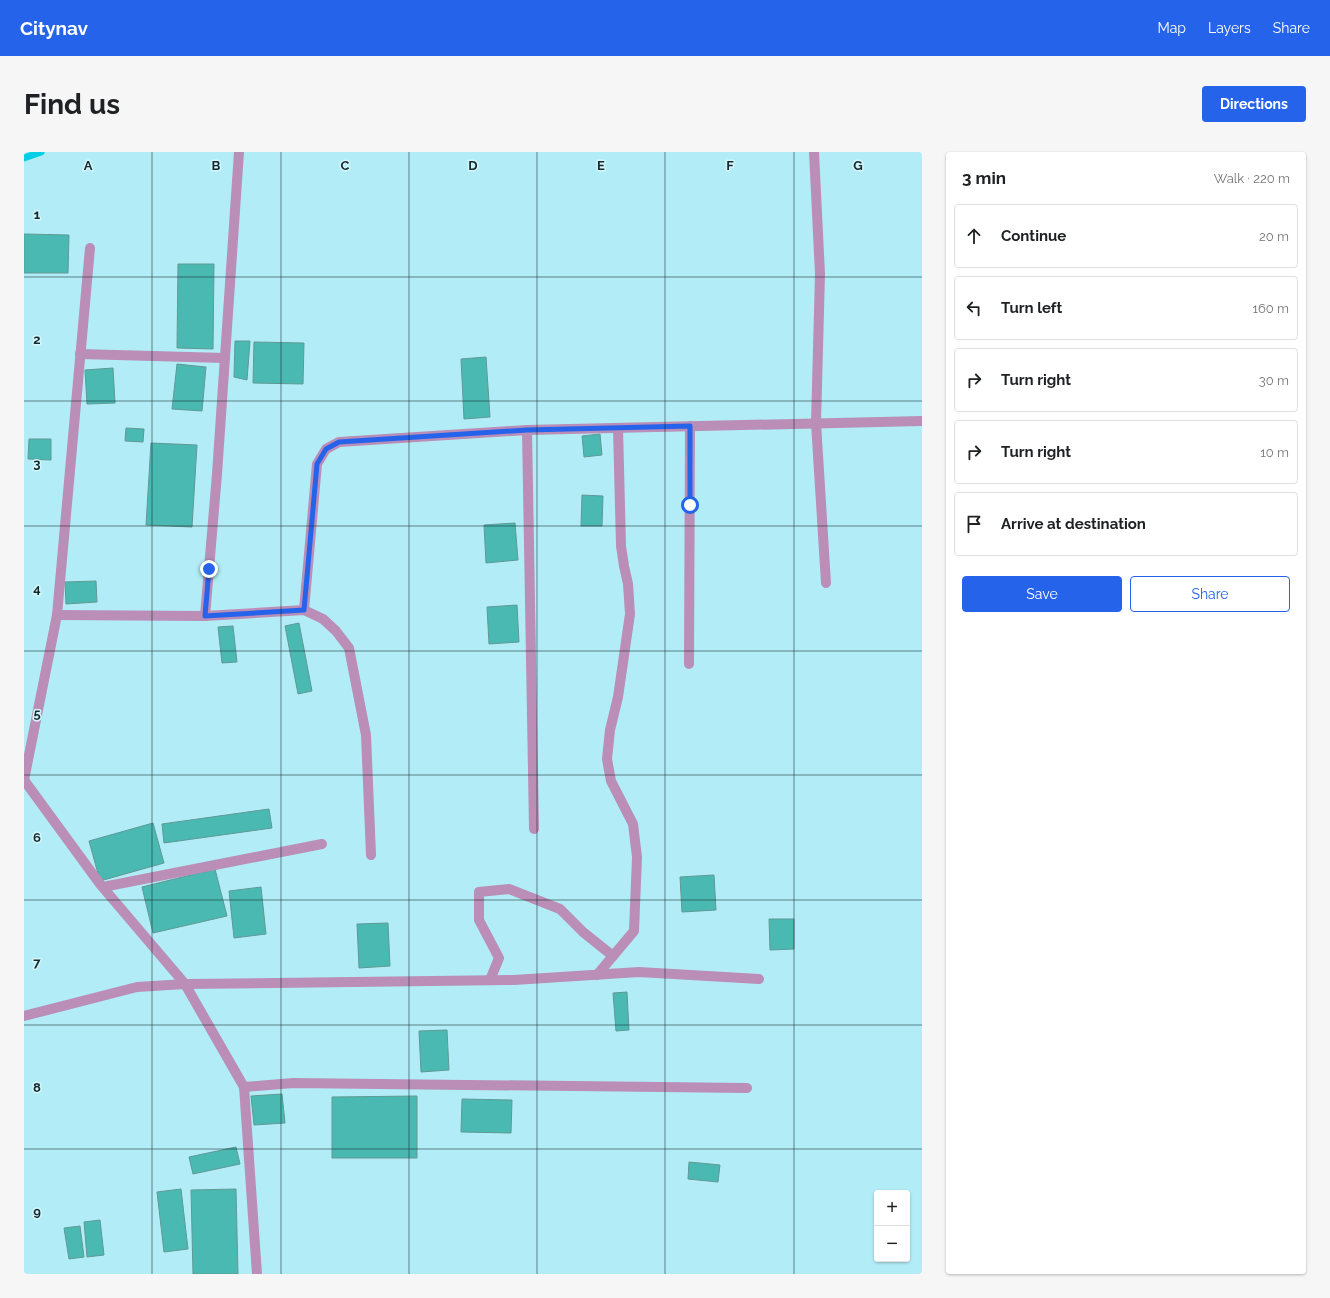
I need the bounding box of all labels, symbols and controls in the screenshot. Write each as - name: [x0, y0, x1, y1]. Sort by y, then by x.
- text: Citynav: [20, 17, 88, 39]
- text: Map: [1158, 20, 1186, 36]
- text: Layers: [1208, 20, 1251, 36]
- text: Share: [1273, 20, 1310, 36]
- button: Directions: [1202, 86, 1306, 122]
- text: Find us: [24, 88, 120, 121]
- text: A: [84, 158, 93, 173]
- text: B: [212, 158, 221, 173]
- text: C: [341, 158, 350, 173]
- text: D: [468, 158, 478, 173]
- text: E: [597, 158, 605, 173]
- text: F: [726, 158, 734, 173]
- text: G: [853, 158, 863, 173]
- text: 3 min: [962, 168, 1006, 188]
- text: Walk · 220 m: [1214, 171, 1290, 186]
- text: 1: [34, 207, 41, 222]
- icon: ahead: [963, 225, 985, 247]
- text: Continue: [1001, 227, 1066, 245]
- text: 20 m: [1259, 229, 1289, 244]
- icon: left: [963, 297, 985, 319]
- text: Turn left: [1001, 299, 1062, 317]
- text: 160 m: [1252, 301, 1289, 316]
- text: 2: [33, 332, 41, 347]
- icon: right: [963, 369, 985, 391]
- text: Turn right: [1001, 371, 1071, 389]
- text: 30 m: [1259, 373, 1289, 388]
- icon: right: [963, 441, 985, 463]
- text: Turn right: [1001, 443, 1071, 461]
- text: 10 m: [1260, 445, 1289, 460]
- text: 3: [33, 456, 41, 471]
- route start: [681, 496, 699, 514]
- icon: arrive: [963, 513, 985, 535]
- text: Arrive at destination: [1001, 515, 1146, 533]
- route end: [200, 560, 218, 578]
- button: Save: [962, 576, 1122, 612]
- button: Share: [1130, 576, 1290, 612]
- text: 4: [33, 581, 41, 596]
- text: 5: [33, 706, 41, 721]
- text: 6: [33, 830, 41, 845]
- text: 7: [33, 955, 41, 970]
- text: 8: [33, 1080, 41, 1095]
- map controls: [874, 1190, 910, 1262]
- button: +: [874, 1190, 910, 1226]
- text: 9: [33, 1204, 41, 1219]
- button: −: [874, 1226, 910, 1262]

